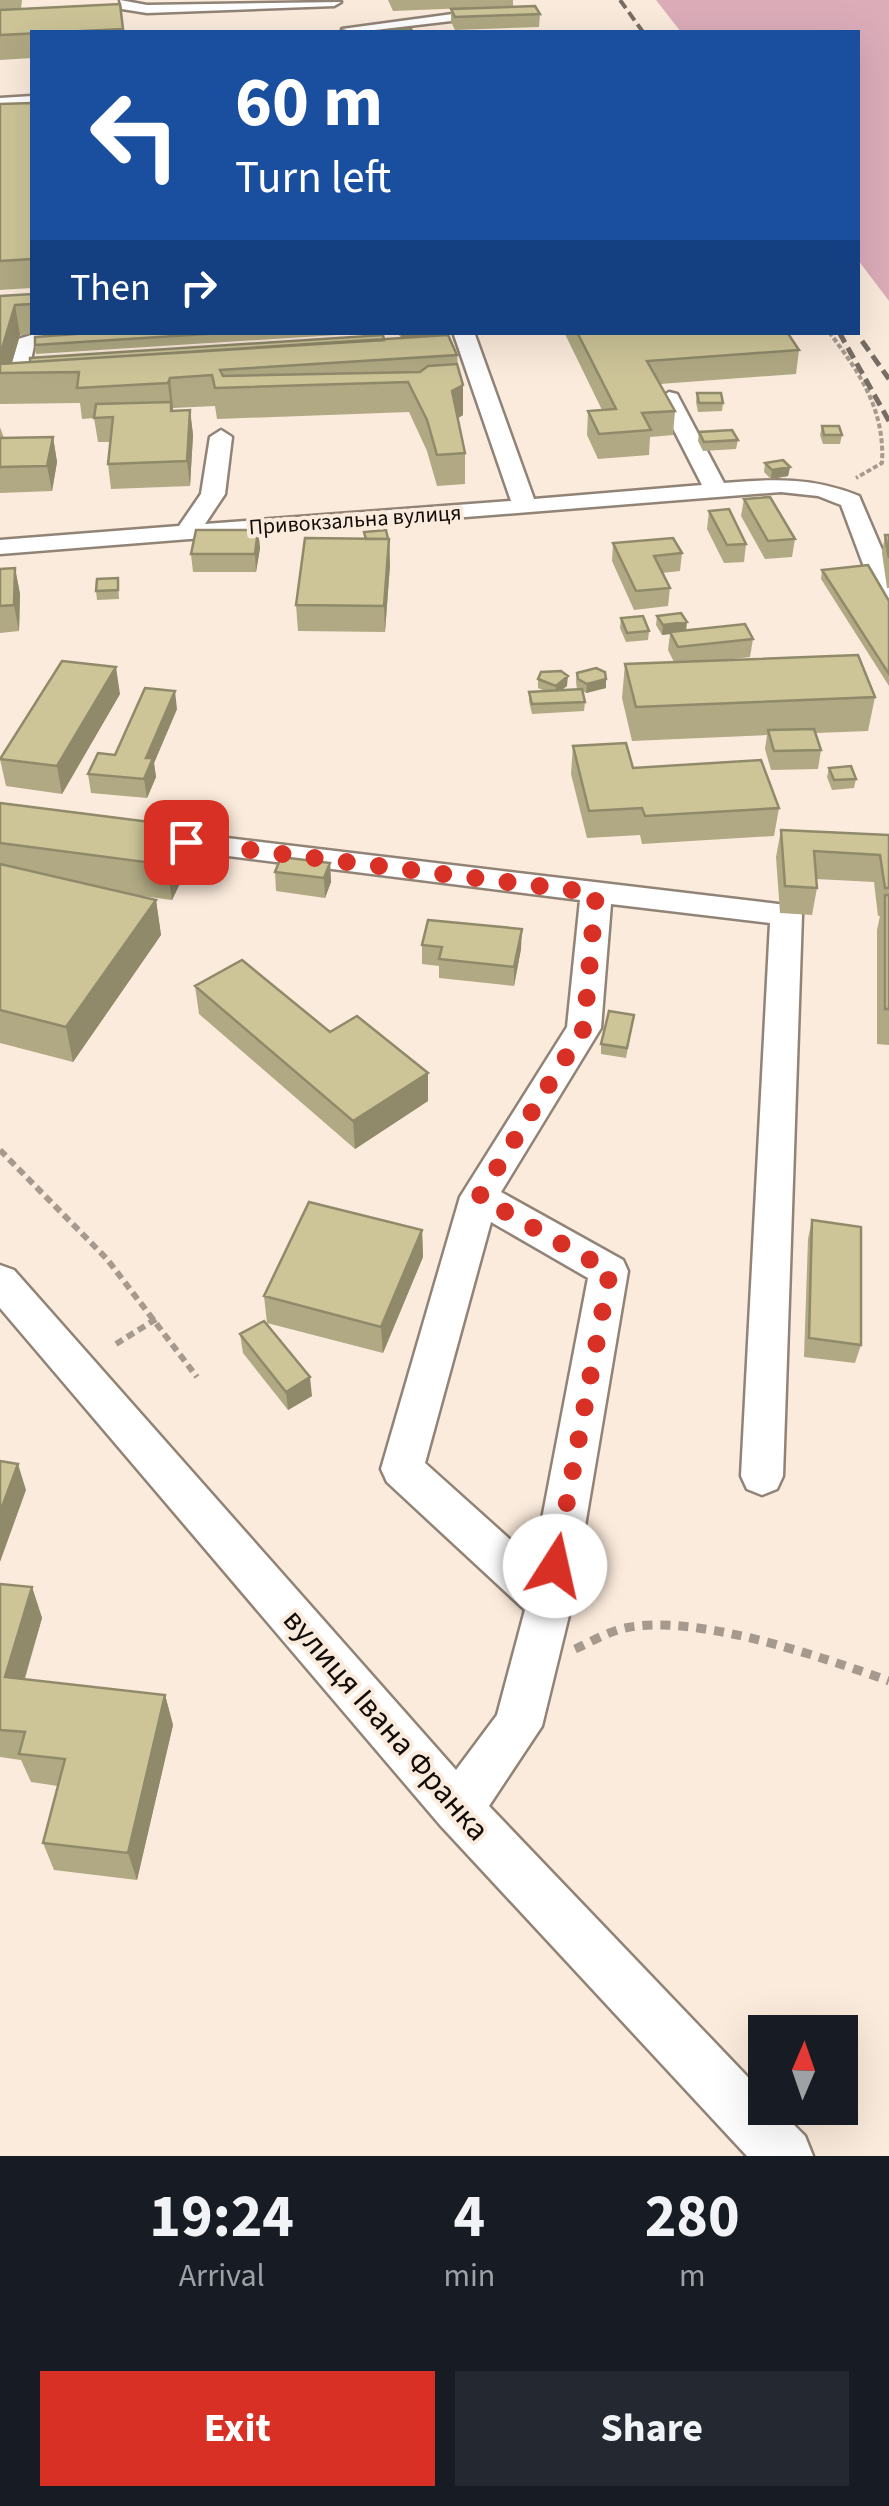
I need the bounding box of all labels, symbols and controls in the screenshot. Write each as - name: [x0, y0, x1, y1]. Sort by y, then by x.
- text: 60 m: [235, 53, 383, 153]
- icon: left: [70, 70, 200, 200]
- text: Turn left: [235, 146, 391, 210]
- icon: right: [171, 260, 226, 315]
- text: Then: [70, 261, 151, 315]
- street label: Привокзальна вулиця: [248, 497, 462, 543]
- pin: [144, 800, 229, 885]
- icon: arrive: [159, 815, 214, 870]
- position arrow: [503, 1514, 607, 1618]
- street label: вулиця Івана Франка: [272, 1599, 500, 1851]
- north arrow: [748, 2015, 858, 2125]
- map controls: [748, 2015, 858, 2125]
- text: 19:24: [149, 2175, 294, 2260]
- text: 4: [454, 2175, 485, 2260]
- text: 280: [645, 2175, 740, 2260]
- text: Arrival: [179, 2253, 265, 2299]
- text: min: [443, 2253, 495, 2299]
- text: m: [679, 2253, 705, 2299]
- button: Exit: [40, 2371, 435, 2486]
- button: Share: [455, 2371, 849, 2486]

